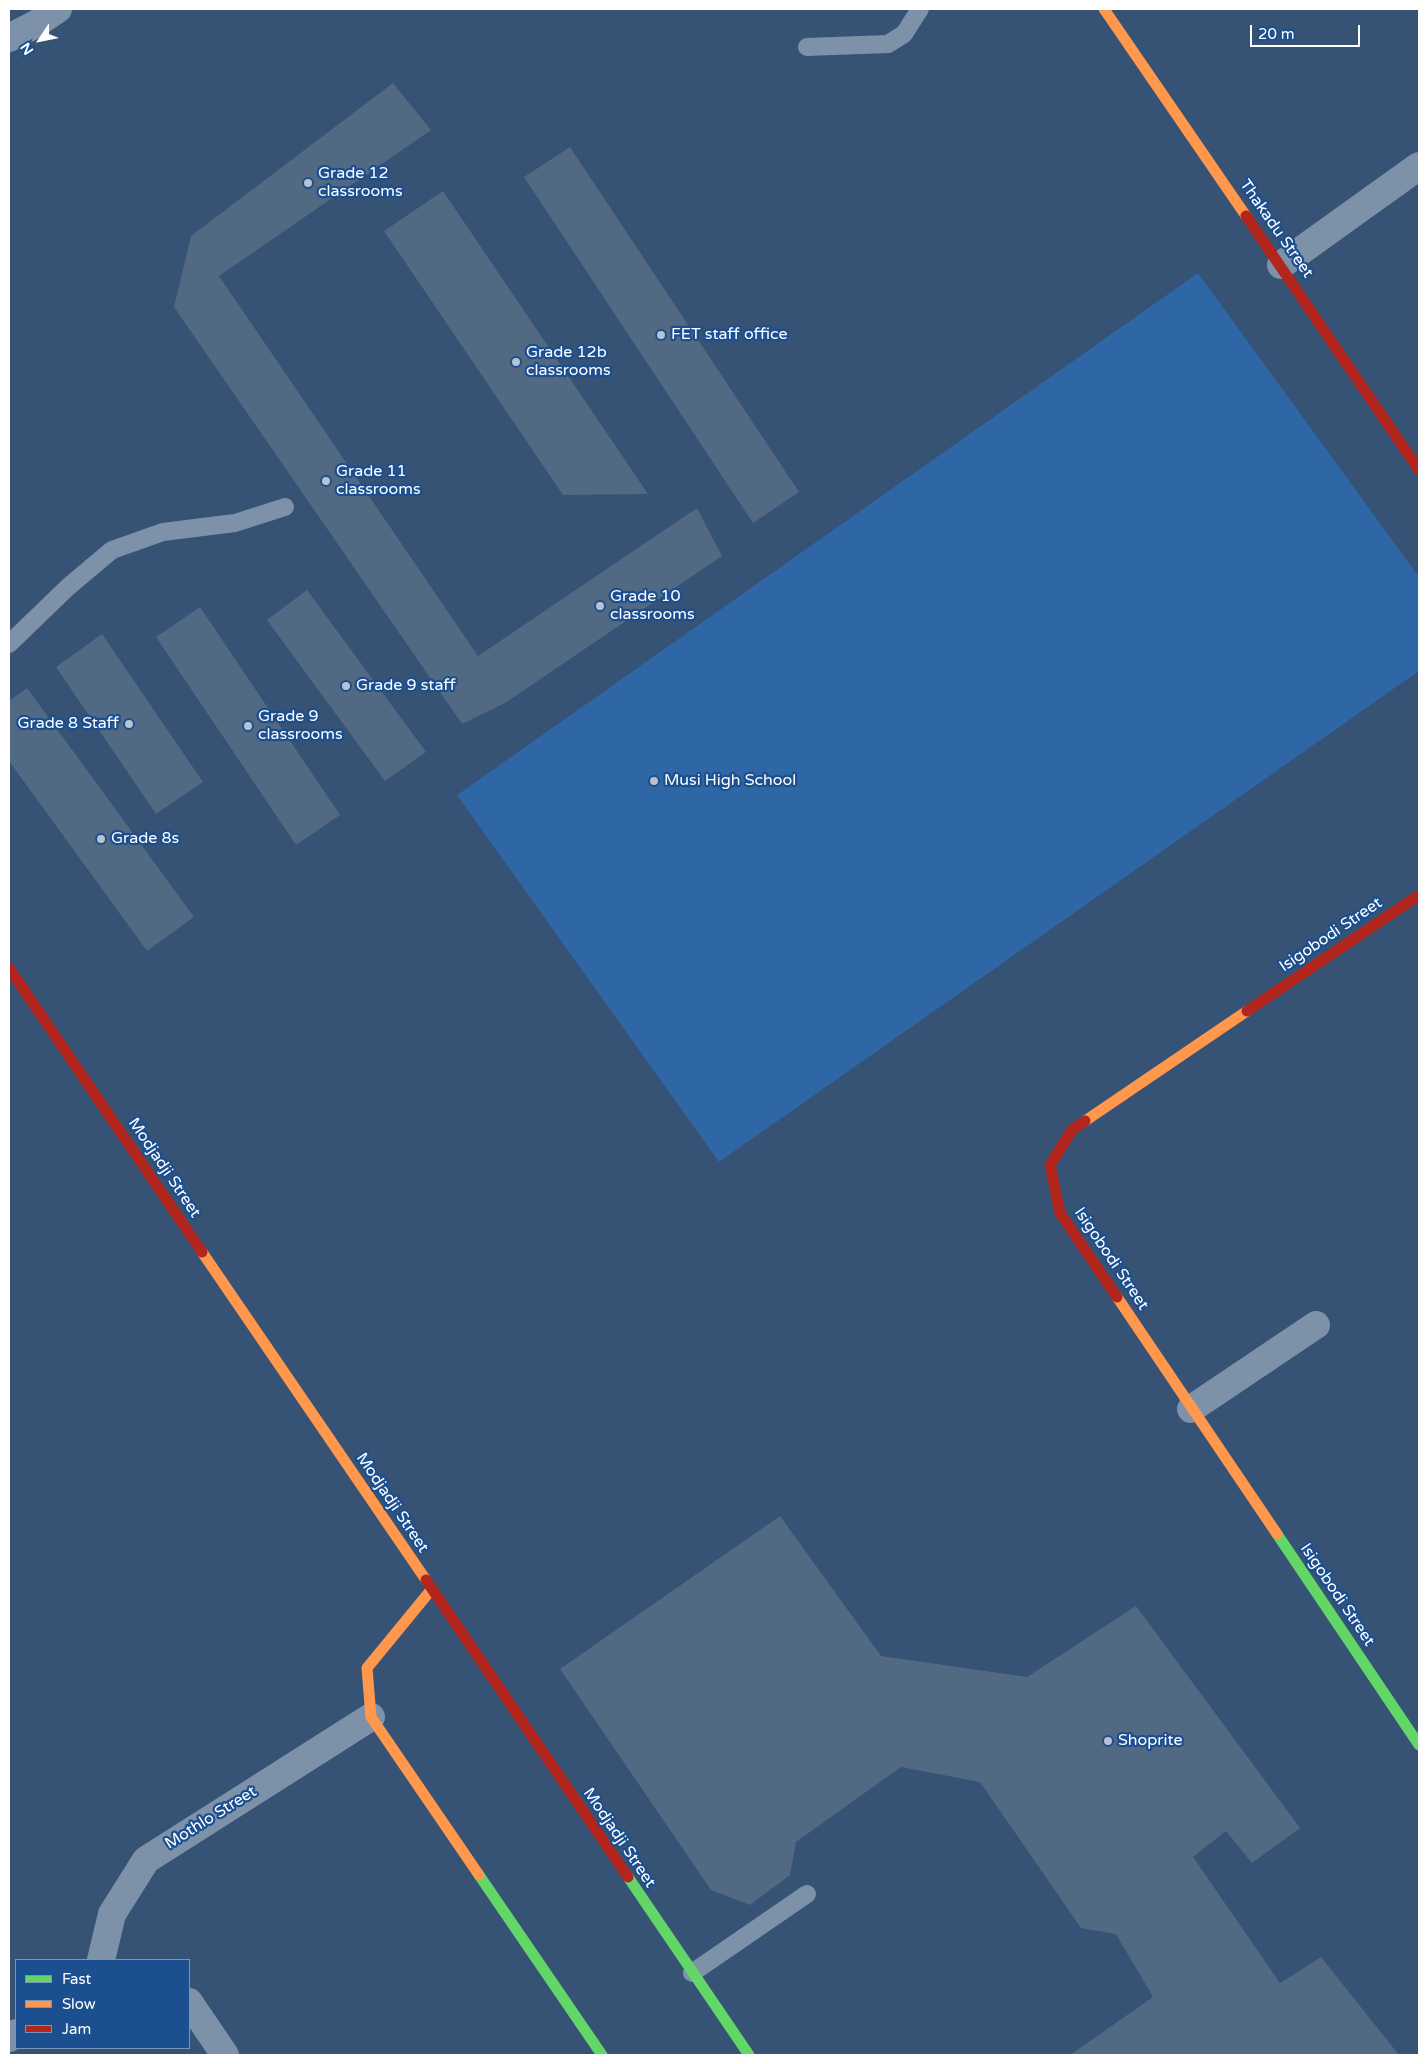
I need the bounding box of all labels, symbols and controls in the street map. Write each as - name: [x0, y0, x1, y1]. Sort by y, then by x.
- north arrow: [15, 15, 65, 65]
- scale bar: [1253, 15, 1363, 47]
- text: 20 m: [1258, 25, 1295, 43]
- text: N: [17, 39, 37, 58]
- place label: Grade 12 classrooms: [318, 164, 403, 202]
- street label: Thakadu Street: [1235, 176, 1317, 282]
- marker: Grade 12 classrooms: [302, 177, 314, 189]
- place label: FET staff office: [671, 325, 788, 345]
- marker: FET staff office: [655, 329, 667, 341]
- place label: Grade 12b classrooms: [526, 343, 611, 381]
- marker: Grade 12b classrooms: [510, 356, 522, 368]
- place label: Grade 11 classrooms: [336, 462, 421, 500]
- marker: Grade 11 classrooms: [320, 475, 332, 487]
- place label: Grade 10 classrooms: [610, 587, 695, 625]
- marker: Grade 10 classrooms: [594, 600, 606, 612]
- place label: Grade 9 staff: [356, 676, 456, 696]
- marker: Grade 9 staff: [340, 680, 352, 692]
- place label: Grade 9 classrooms: [258, 707, 343, 745]
- place label: Grade 8 Staff: [17, 714, 119, 734]
- marker: Grade 8 Staff: [123, 718, 135, 730]
- marker: Grade 9 classrooms: [242, 720, 254, 732]
- place label: Musi High School: [664, 771, 796, 791]
- marker: Musi High School: [648, 775, 660, 787]
- place label: Grade 8s: [111, 829, 179, 849]
- marker: Grade 8s: [95, 833, 107, 845]
- street label: Isigobodi Street: [1276, 894, 1386, 976]
- street label: Modjadji Street: [124, 1114, 204, 1222]
- street label: Isigobodi Street: [1070, 1204, 1152, 1314]
- street label: Modjadji Street: [352, 1449, 432, 1557]
- street label: Isigobodi Street: [1296, 1540, 1378, 1650]
- place label: Shoprite: [1118, 1731, 1182, 1751]
- marker: Shoprite: [1102, 1735, 1114, 1747]
- street label: Mothlo Street: [162, 1782, 260, 1854]
- street label: Modjadji Street: [579, 1784, 659, 1892]
- legend: [15, 1959, 190, 2049]
- text: Fast: [62, 1970, 91, 1988]
- text: Slow: [62, 1995, 96, 2013]
- text: Jam: [62, 2020, 91, 2038]

